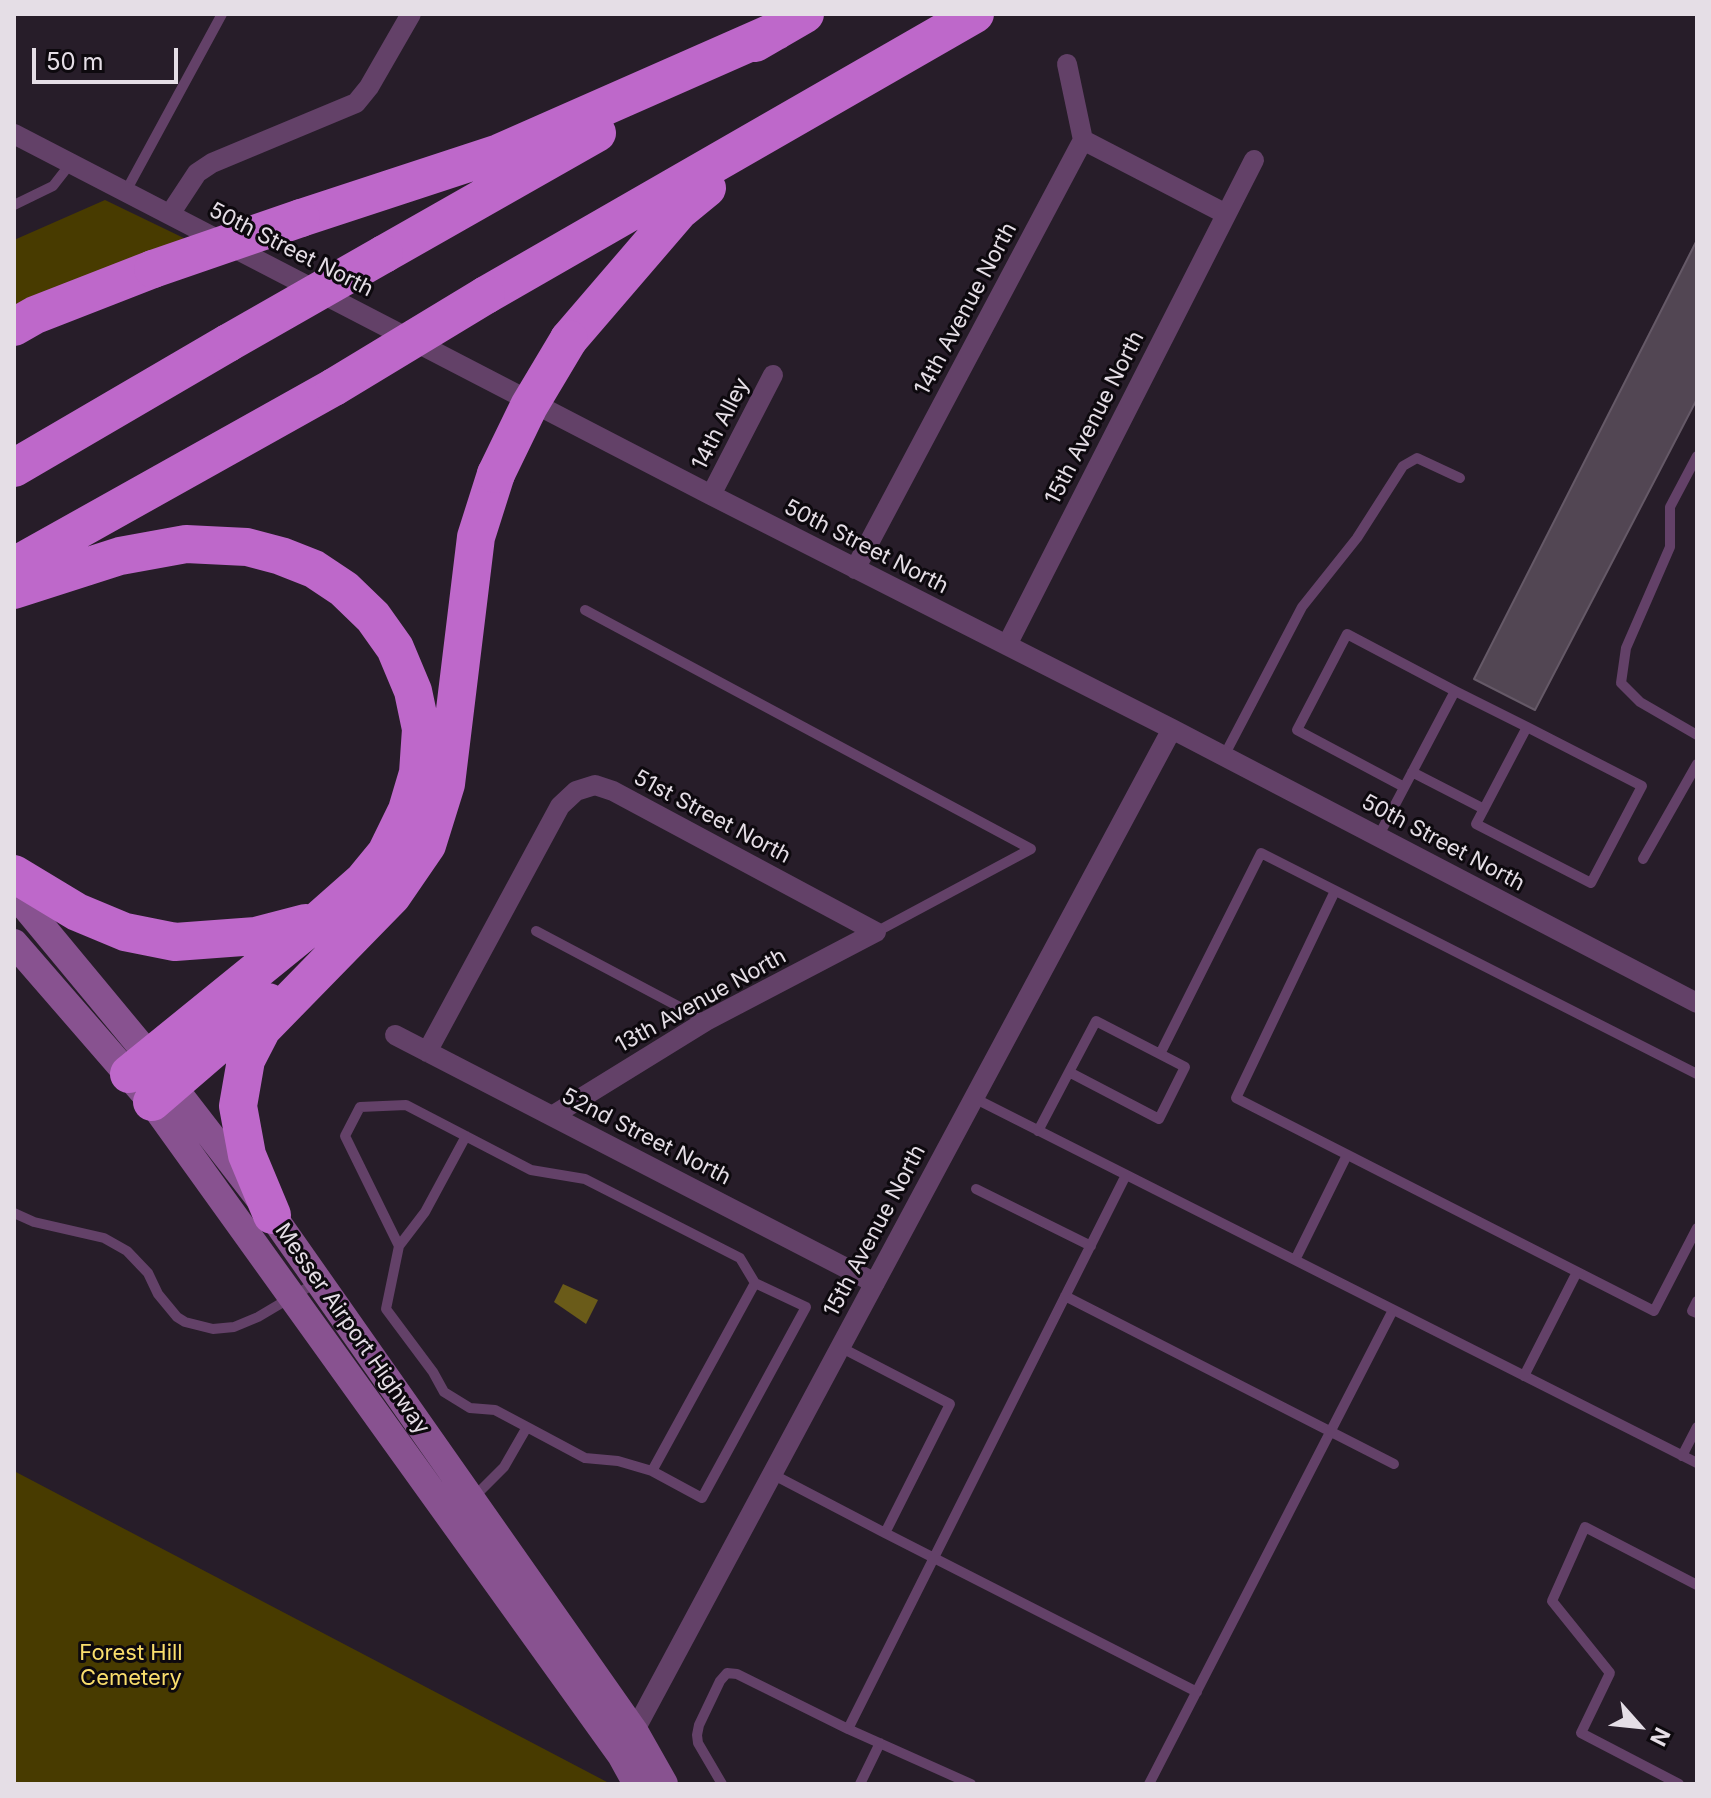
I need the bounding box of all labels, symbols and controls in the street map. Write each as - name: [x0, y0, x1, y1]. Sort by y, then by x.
- scale bar: [36, 32, 182, 82]
- text: 50 m: [46, 47, 104, 76]
- street label: 50th Street North: [204, 197, 378, 303]
- street label: 14th Avenue North: [909, 218, 1023, 400]
- street label: 15th Avenue North: [1040, 327, 1150, 509]
- street label: 14th Alley: [687, 373, 755, 475]
- street label: 50th Street North: [779, 494, 953, 600]
- street label: 51st Street North: [629, 764, 795, 870]
- street label: 50th Street North: [1357, 789, 1529, 897]
- street label: 13th Avenue North: [611, 943, 791, 1059]
- street label: 52nd Street North: [557, 1083, 735, 1191]
- street label: 15th Avenue North: [819, 1141, 931, 1321]
- street label: Messer Airport Highway: [269, 1218, 435, 1440]
- park label: Forest Hill Cemetery: [79, 1640, 183, 1692]
- north arrow: [1599, 1686, 1679, 1766]
- text: N: [1645, 1724, 1676, 1750]

